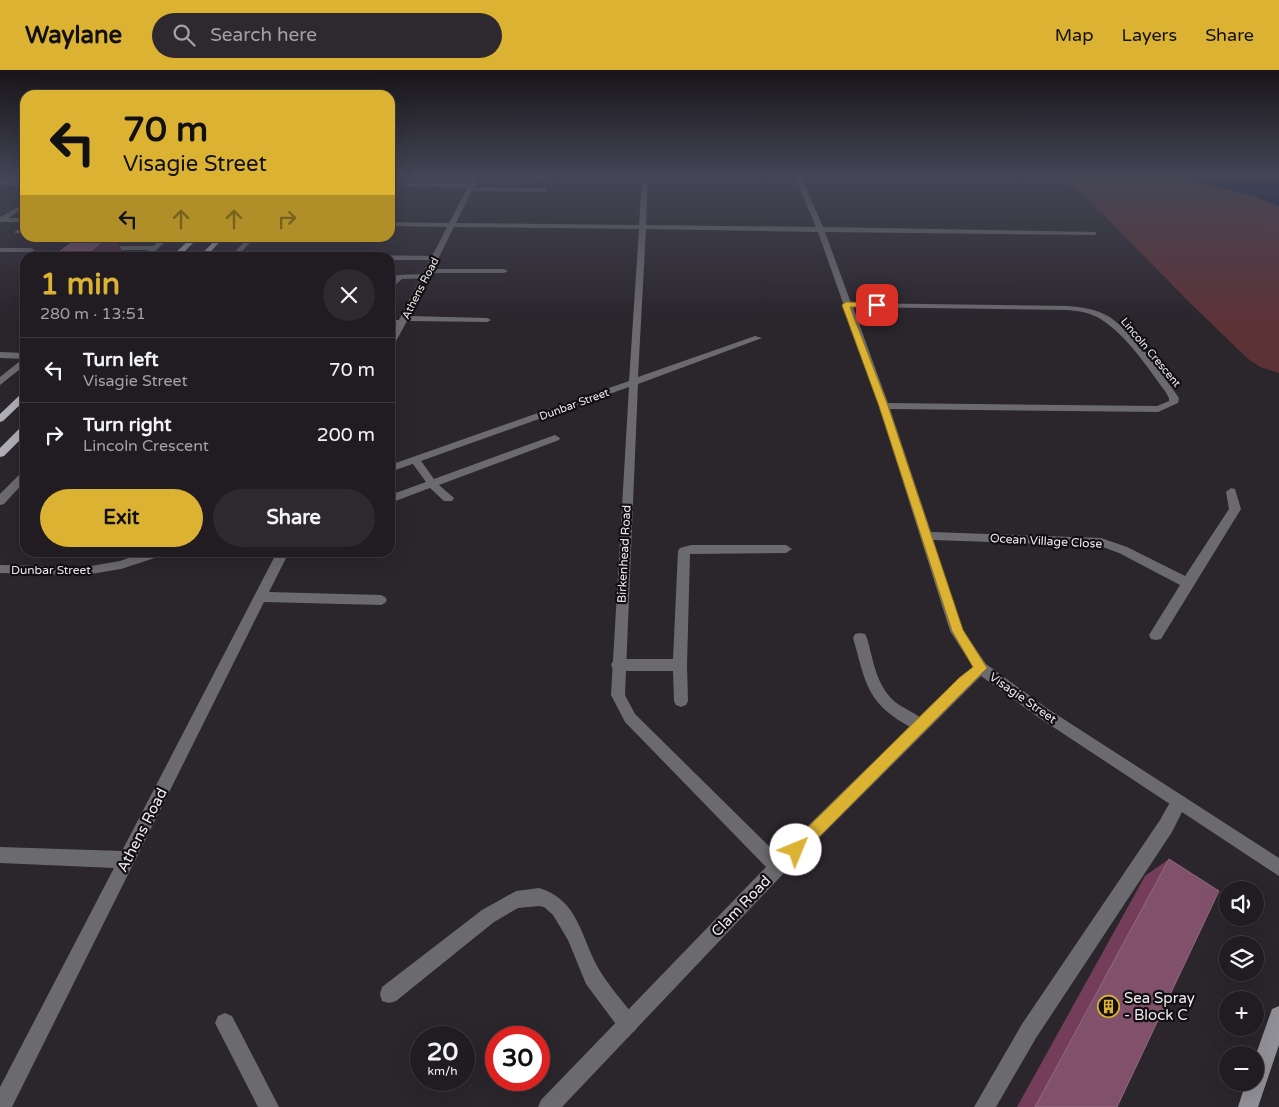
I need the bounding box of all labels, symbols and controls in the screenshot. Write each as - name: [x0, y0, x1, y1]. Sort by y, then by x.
- search box: [152, 13, 502, 58]
- text: Waylane: [25, 21, 122, 50]
- icon: search: [170, 21, 198, 49]
- text: Search here: [210, 24, 317, 46]
- text: Map: [1055, 24, 1094, 46]
- text: Layers: [1122, 24, 1177, 46]
- text: Share: [1205, 24, 1254, 46]
- text: 70 m: [123, 109, 208, 151]
- icon: left: [40, 110, 105, 175]
- text: Visagie Street: [123, 151, 267, 177]
- icon: left: [114, 205, 142, 233]
- icon: ahead: [167, 205, 195, 233]
- icon: ahead: [220, 205, 248, 233]
- icon: right: [273, 205, 301, 233]
- street label: Athens Road: [399, 255, 442, 321]
- text: 1 min: [40, 266, 120, 303]
- button: close: [323, 269, 375, 321]
- pin: [856, 284, 898, 326]
- icon: arrive: [863, 291, 891, 319]
- text: 280 m · 13:51: [40, 304, 146, 324]
- street label: Lincoln Crescent: [1118, 315, 1183, 390]
- text: Turn left: [83, 349, 159, 371]
- icon: left: [40, 356, 68, 384]
- text: 70 m: [329, 359, 375, 381]
- text: Visagie Street: [83, 371, 188, 391]
- street label: Dunbar Street: [538, 386, 611, 423]
- text: Turn right: [83, 414, 171, 436]
- icon: right: [40, 421, 68, 449]
- text: 200 m: [317, 424, 375, 446]
- text: Lincoln Crescent: [83, 436, 209, 456]
- button: Exit: [40, 489, 203, 547]
- button: Share: [213, 489, 375, 547]
- street label: Birkenhead Road: [614, 505, 634, 603]
- street label: Ocean Village Close: [990, 531, 1103, 551]
- street label: Dunbar Street: [11, 563, 91, 577]
- street label: Visagie Street: [987, 670, 1059, 726]
- street label: Athens Road: [113, 785, 171, 875]
- position arrow: [769, 823, 821, 875]
- street label: Clam Road: [707, 872, 775, 940]
- map controls: [1219, 881, 1264, 1091]
- button: sound: [1219, 881, 1264, 926]
- button: layers: [1219, 936, 1264, 981]
- place label: Sea Spray - Block C: [1124, 989, 1195, 1024]
- button: +: [1219, 991, 1264, 1036]
- building icon: Sea Spray - Block C: [1096, 995, 1120, 1019]
- speed limit sign: 30: [485, 1026, 550, 1091]
- text: 20: [427, 1037, 458, 1067]
- button: −: [1219, 1046, 1264, 1091]
- text: km/h: [427, 1064, 458, 1078]

